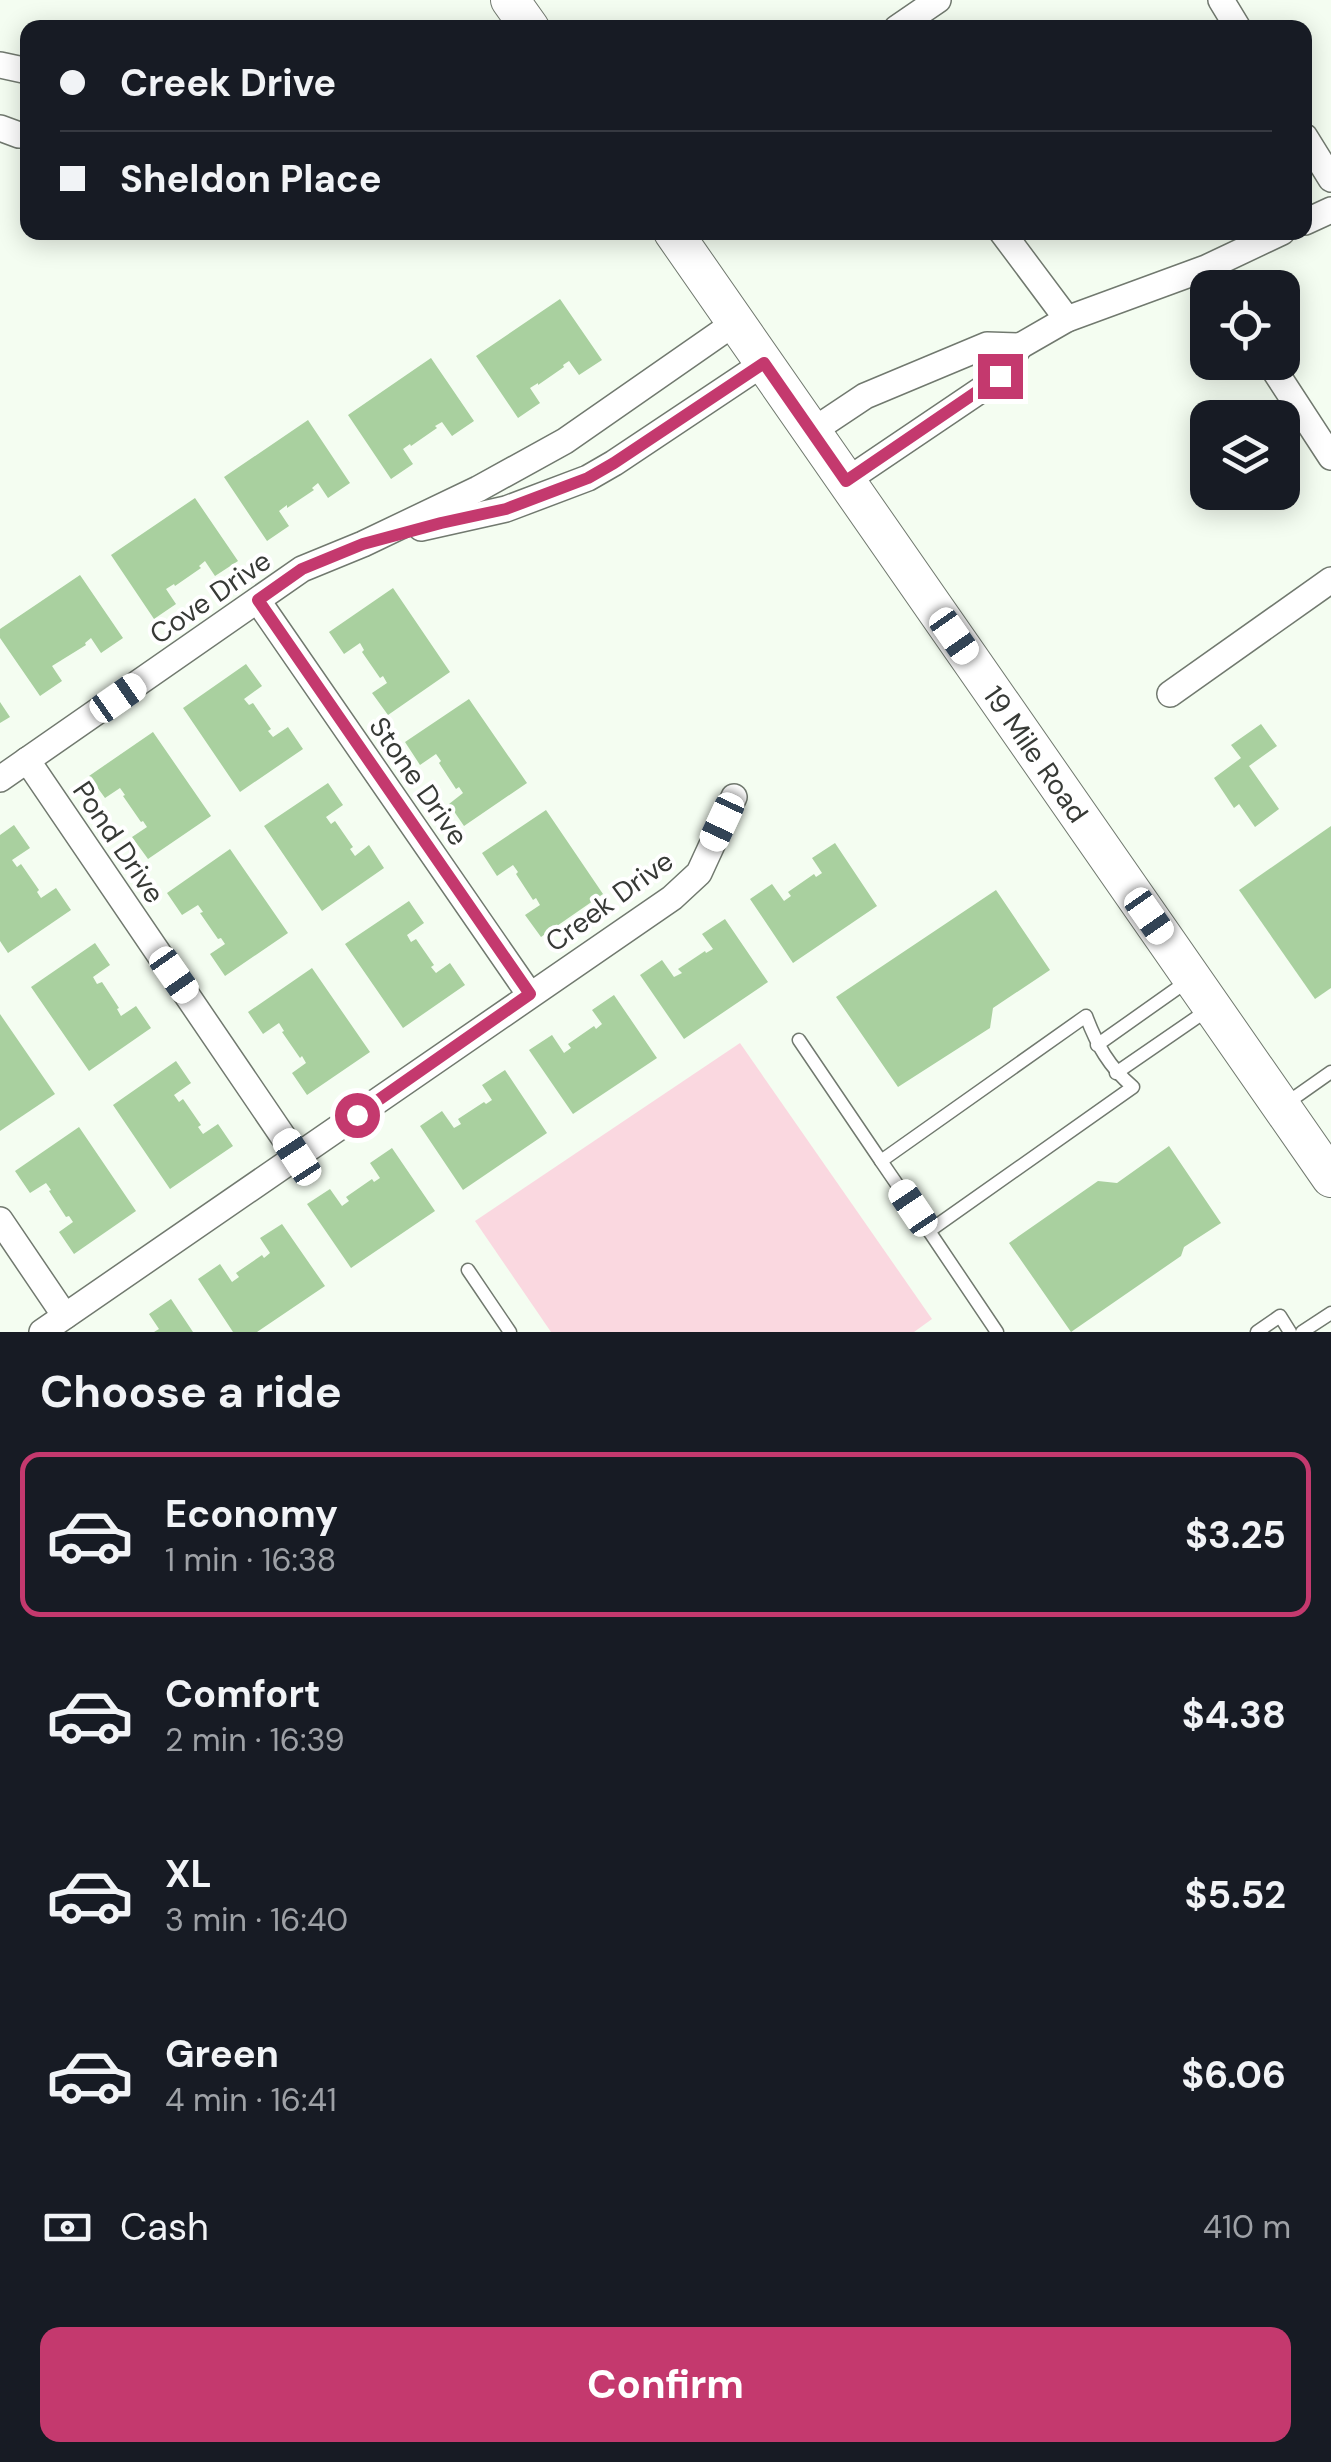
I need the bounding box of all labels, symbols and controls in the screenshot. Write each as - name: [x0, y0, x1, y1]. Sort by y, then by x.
- text: Creek Drive: [120, 58, 336, 108]
- text: Sheldon Place: [120, 154, 382, 204]
- map controls: [1190, 270, 1300, 510]
- button: locate: [1190, 270, 1300, 380]
- route end: [978, 354, 1023, 399]
- button: layers: [1190, 400, 1300, 510]
- street label: Cove Drive: [142, 542, 278, 653]
- car: [925, 603, 983, 669]
- car: [85, 669, 151, 727]
- street label: 19 Mile Road: [975, 679, 1096, 830]
- street label: Stone Drive: [361, 710, 477, 853]
- street label: Pond Drive: [64, 774, 173, 910]
- car: [696, 788, 748, 856]
- street label: Creek Drive: [538, 842, 681, 960]
- car: [1120, 883, 1178, 949]
- car: [145, 942, 203, 1008]
- route start: [335, 1093, 380, 1138]
- car: [268, 1124, 326, 1190]
- car: [884, 1175, 942, 1241]
- text: Choose a ride: [40, 1362, 342, 1421]
- text: Economy: [165, 1489, 338, 1539]
- icon: car: [45, 1490, 135, 1580]
- text: $3.25: [1185, 1510, 1286, 1560]
- text: 1 min · 16:38: [165, 1539, 336, 1581]
- text: Comfort: [165, 1669, 321, 1719]
- icon: car: [45, 1670, 135, 1760]
- text: $4.38: [1182, 1690, 1286, 1740]
- text: 2 min · 16:39: [165, 1719, 345, 1761]
- text: XL: [165, 1849, 212, 1899]
- icon: car: [45, 1850, 135, 1940]
- text: $5.52: [1185, 1870, 1286, 1920]
- text: 3 min · 16:40: [165, 1899, 348, 1941]
- text: Green: [165, 2029, 279, 2079]
- icon: car: [45, 2030, 135, 2120]
- text: $6.06: [1181, 2050, 1286, 2100]
- text: 4 min · 16:41: [165, 2079, 337, 2121]
- icon: cash: [40, 2200, 95, 2255]
- text: Cash: [120, 2202, 209, 2252]
- text: 410 m: [1203, 2206, 1291, 2248]
- button: Confirm: [40, 2327, 1291, 2442]

